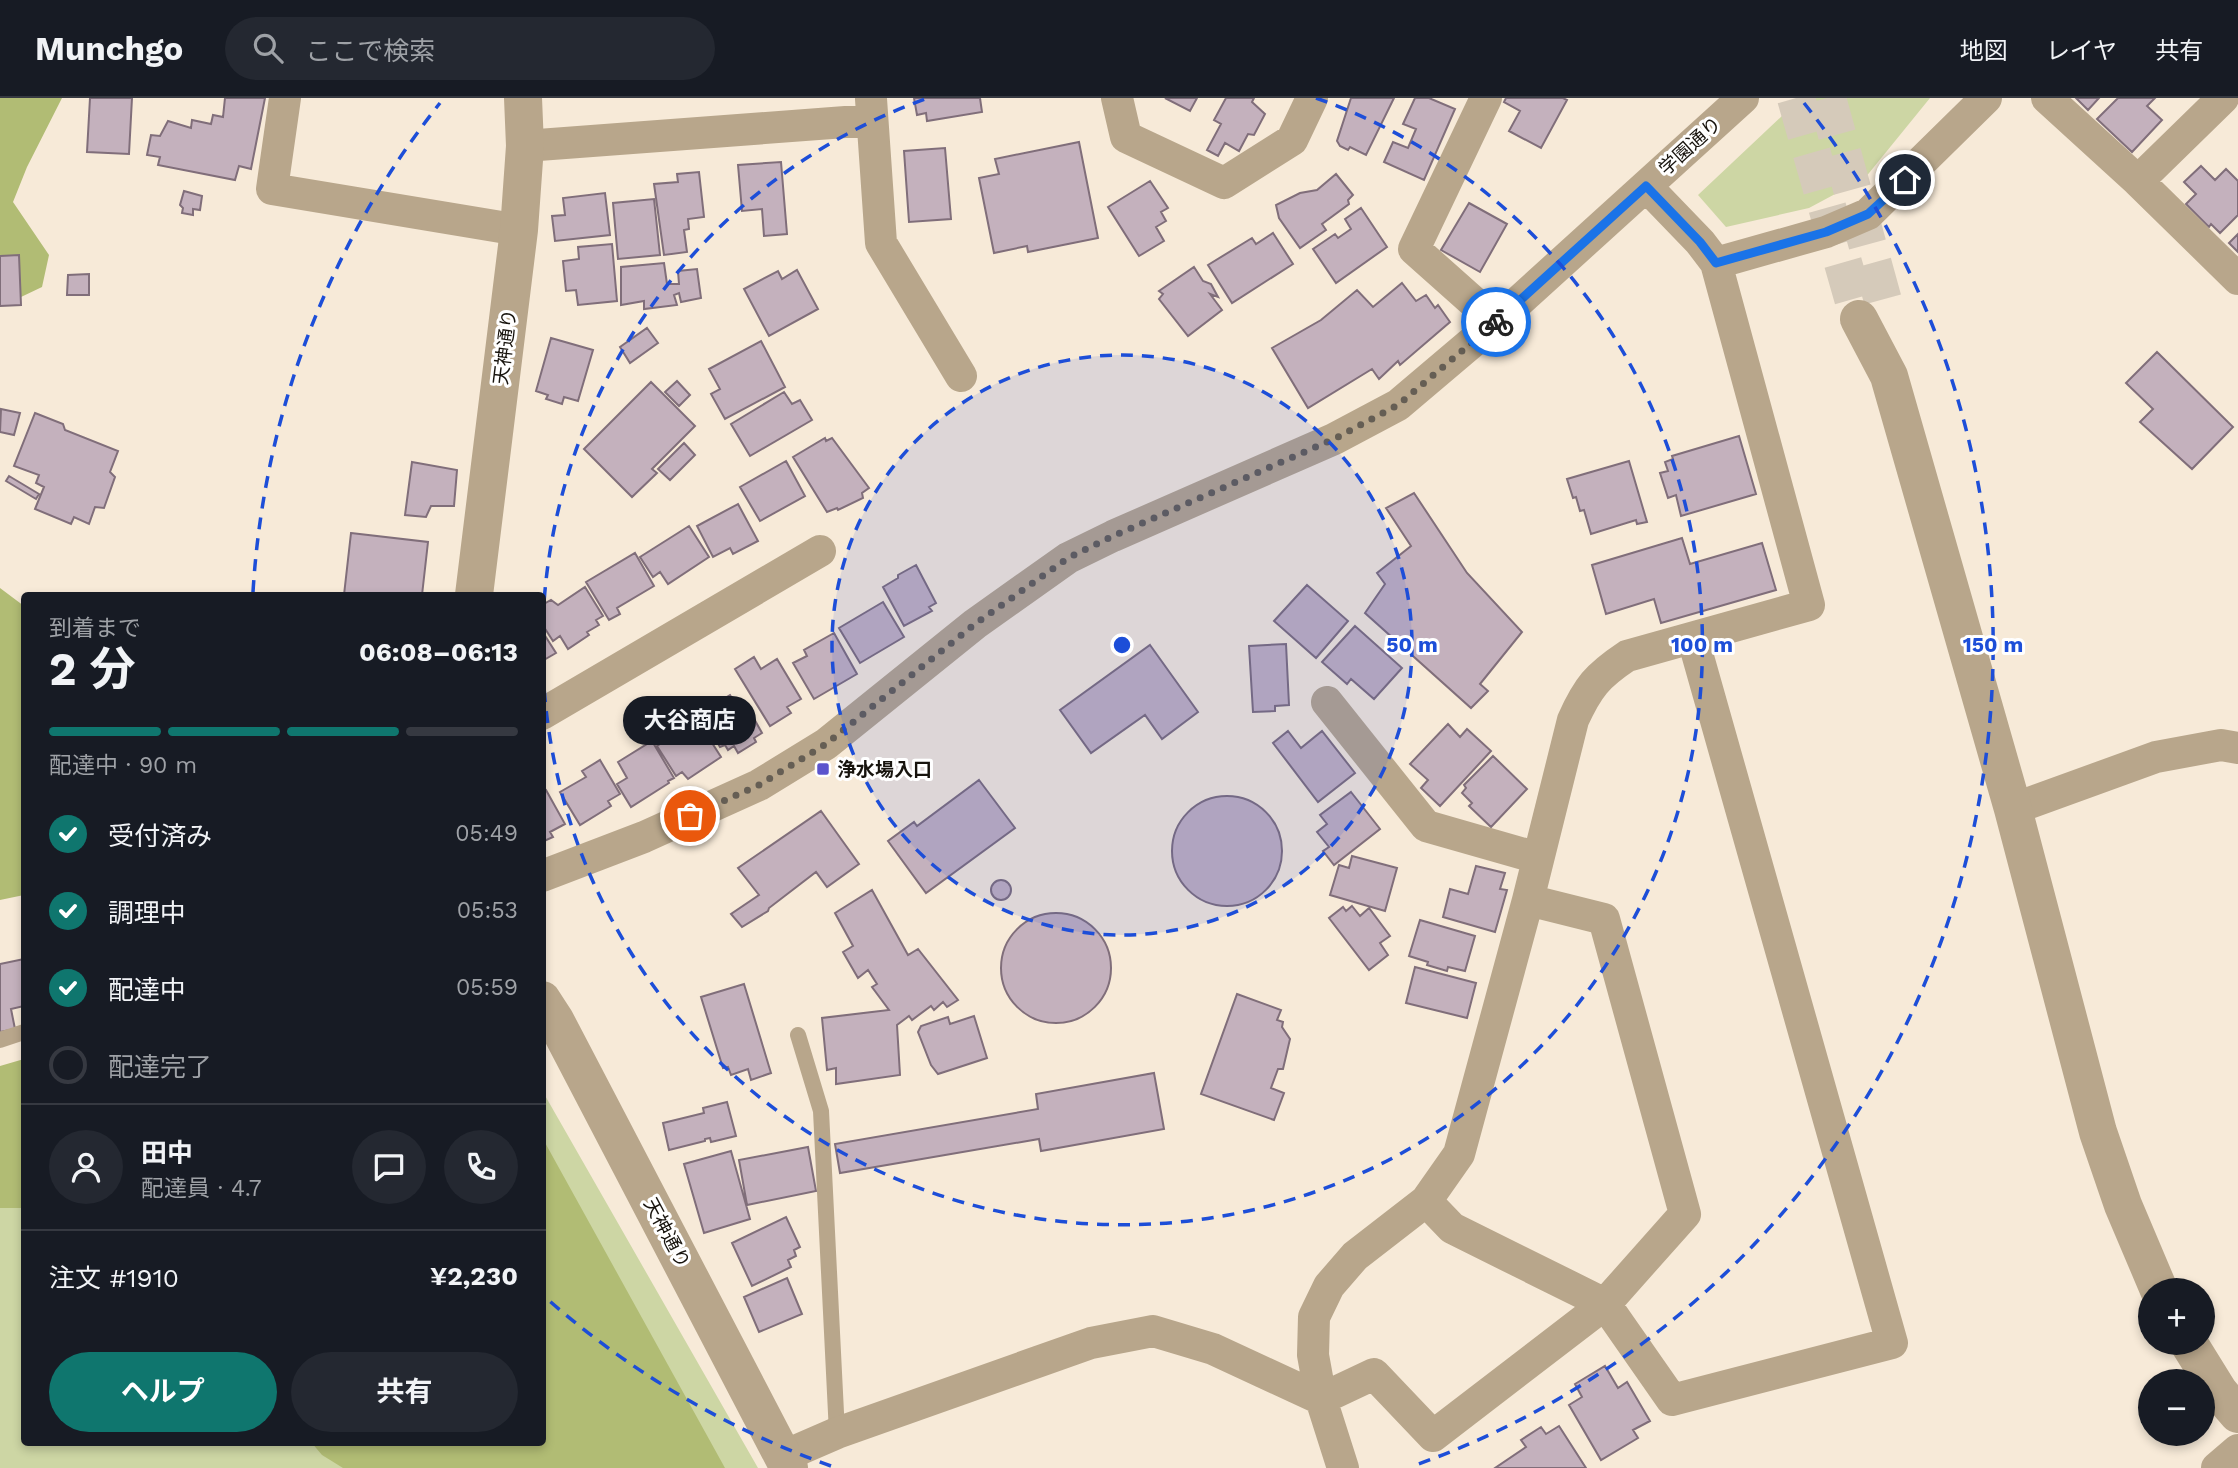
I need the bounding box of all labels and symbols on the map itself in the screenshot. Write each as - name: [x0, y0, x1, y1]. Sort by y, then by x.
- street label: 学園通り: [1654, 112, 1726, 180]
- pin: [1875, 150, 1935, 210]
- courier: [1461, 287, 1531, 357]
- street label: 天神通り: [489, 308, 521, 386]
- text: 50 m: [1386, 632, 1438, 657]
- text: 100 m: [1671, 632, 1733, 657]
- text: 150 m: [1963, 632, 2023, 657]
- centre of rings: [1110, 633, 1134, 657]
- callout: 大谷商店: [624, 697, 756, 746]
- place label: 浄水場入口: [837, 758, 932, 781]
- marker: 浄水場入口: [815, 761, 831, 777]
- pin: [660, 786, 720, 846]
- street label: 天神通り: [639, 1194, 695, 1272]

